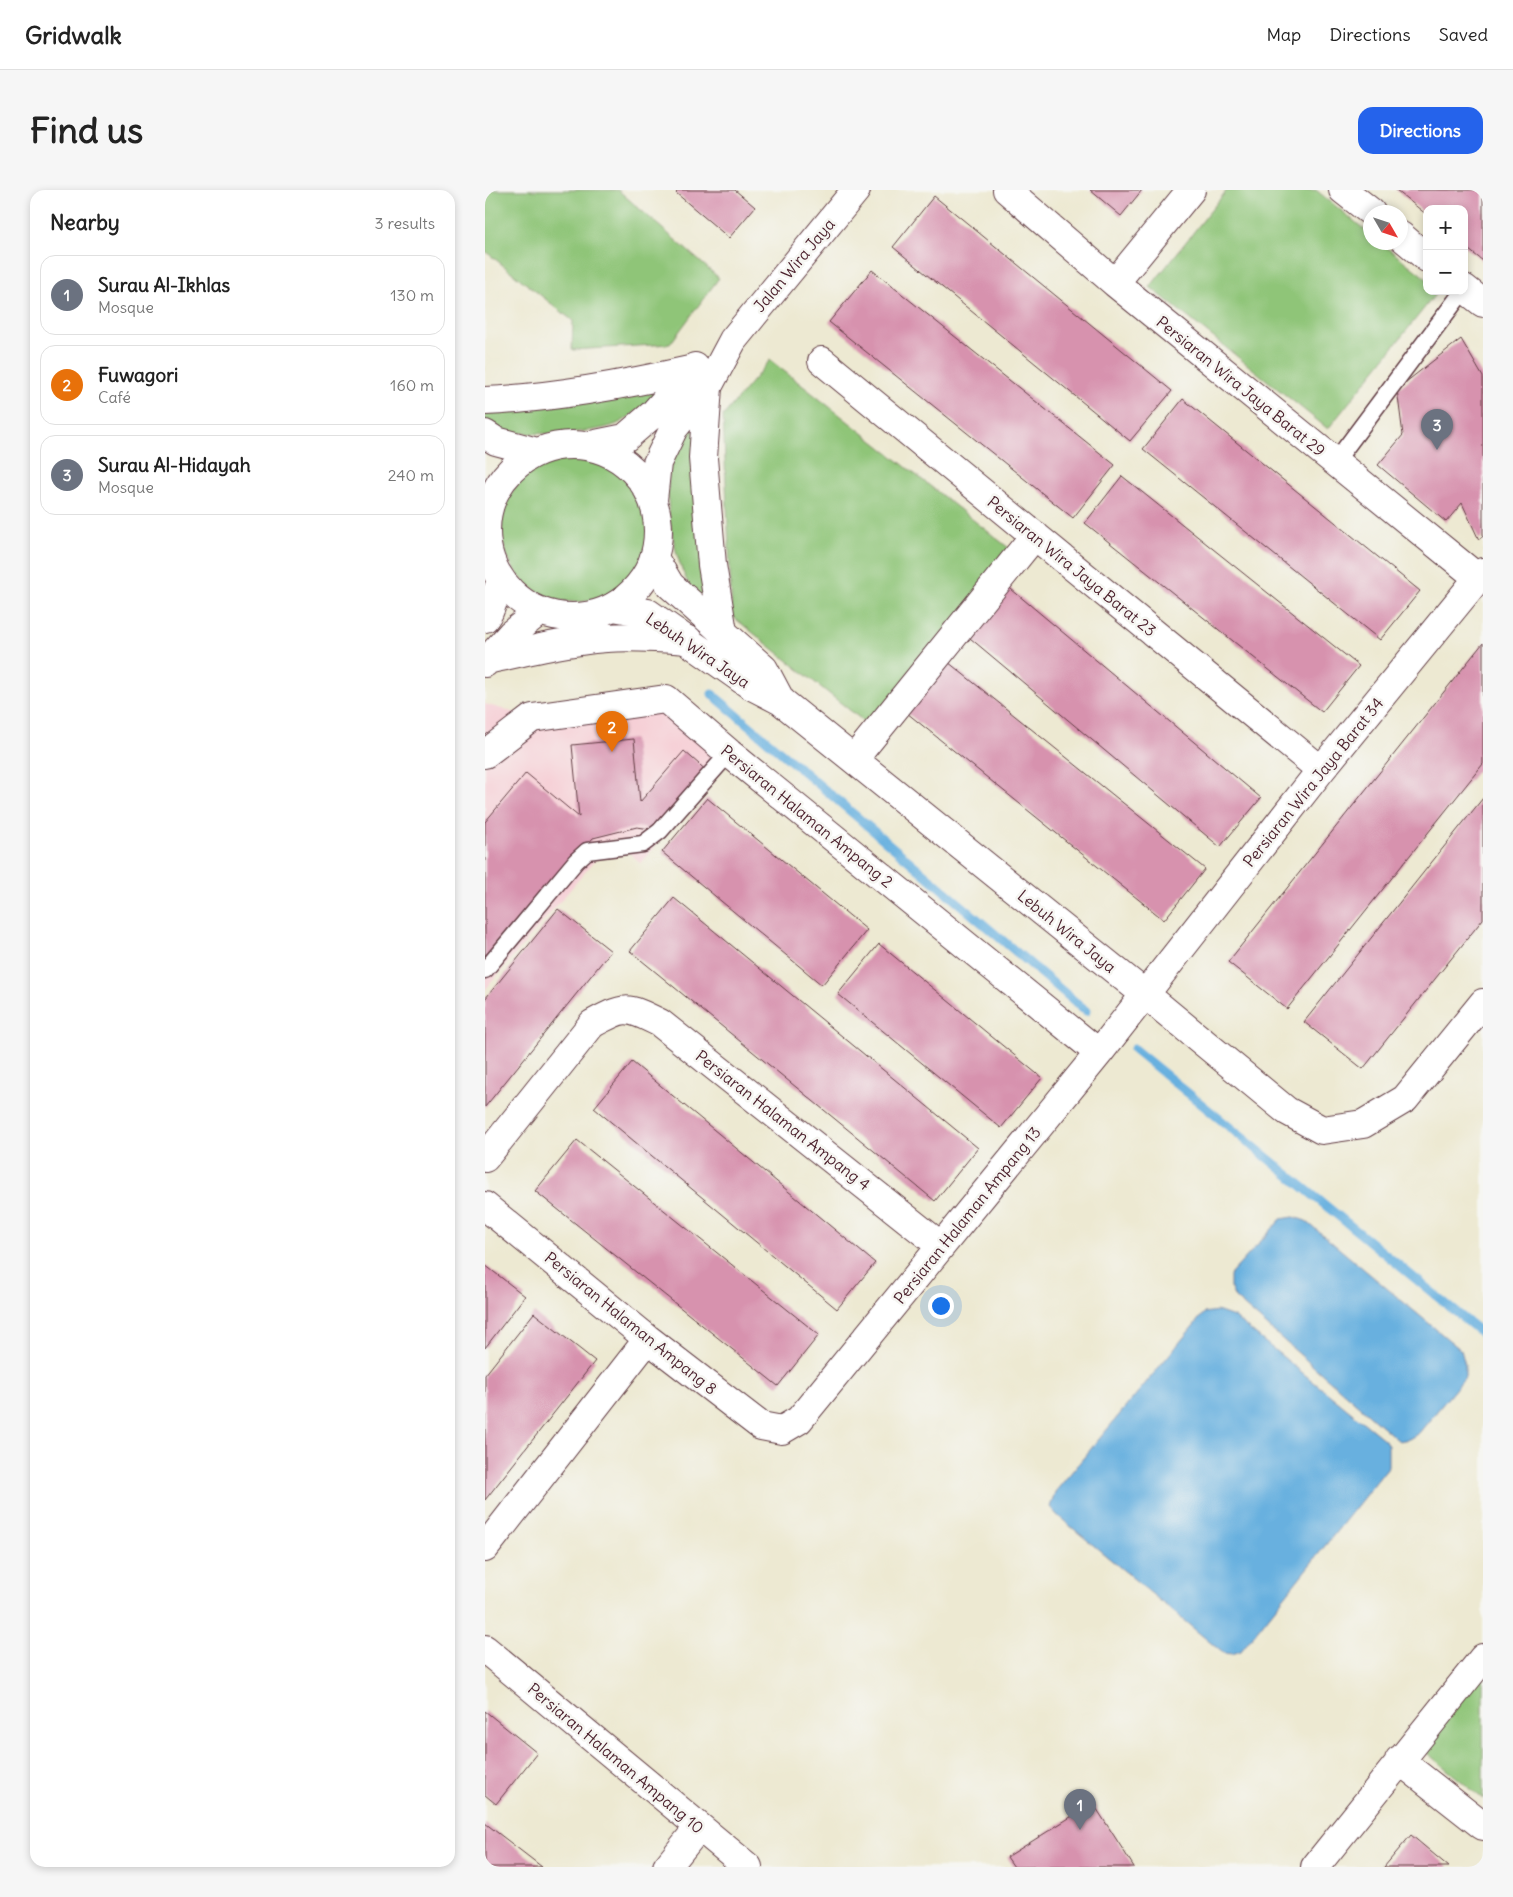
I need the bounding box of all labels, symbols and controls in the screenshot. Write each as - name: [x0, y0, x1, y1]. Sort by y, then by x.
- text: Gridwalk: [25, 20, 122, 50]
- text: Map: [1266, 23, 1301, 46]
- text: Directions: [1329, 23, 1411, 46]
- text: Saved: [1439, 23, 1488, 46]
- button: Directions: [1358, 107, 1483, 154]
- text: Find us: [30, 108, 143, 152]
- north arrow: [1363, 205, 1408, 250]
- map controls: [1423, 205, 1468, 295]
- button: +: [1423, 205, 1468, 250]
- text: Nearby: [50, 209, 120, 236]
- text: 3 results: [375, 213, 435, 233]
- street label: Jalan Wira Jaya: [749, 214, 839, 316]
- button: −: [1423, 250, 1468, 295]
- text: Surau Al-Ikhlas: [98, 273, 230, 297]
- text: 1: [64, 285, 70, 305]
- text: 130 m: [390, 285, 434, 305]
- text: Mosque: [98, 297, 154, 317]
- street label: Persiaran Wira Jaya Barat 29: [1152, 312, 1330, 460]
- text: Fuwagori: [98, 363, 178, 387]
- text: 2: [63, 375, 71, 395]
- text: 160 m: [390, 375, 434, 395]
- text: Café: [98, 387, 131, 407]
- pin: 3: [1421, 409, 1453, 450]
- text: Surau Al-Hidayah: [98, 453, 251, 477]
- text: 3: [62, 465, 72, 485]
- text: 240 m: [388, 465, 434, 485]
- text: Mosque: [98, 477, 154, 497]
- street label: Persiaran Wira Jaya Barat 23: [984, 492, 1160, 640]
- street label: Lebuh Wira Jaya: [642, 608, 754, 692]
- street label: Persiaran Wira Jaya Barat 34: [1239, 693, 1387, 871]
- pin: 2: [596, 711, 628, 752]
- street label: Persiaran Halaman Ampang 2: [717, 740, 897, 892]
- street label: Lebuh Wira Jaya: [1014, 885, 1120, 977]
- street label: Persiaran Halaman Ampang 4: [692, 1046, 874, 1194]
- street label: Persiaran Halaman Ampang 13: [889, 1122, 1045, 1308]
- street label: Persiaran Halaman Ampang 8: [541, 1247, 721, 1399]
- your location: [928, 1293, 954, 1319]
- street label: Persiaran Halaman Ampang 10: [524, 1678, 708, 1838]
- pin: 1: [1064, 1789, 1096, 1830]

